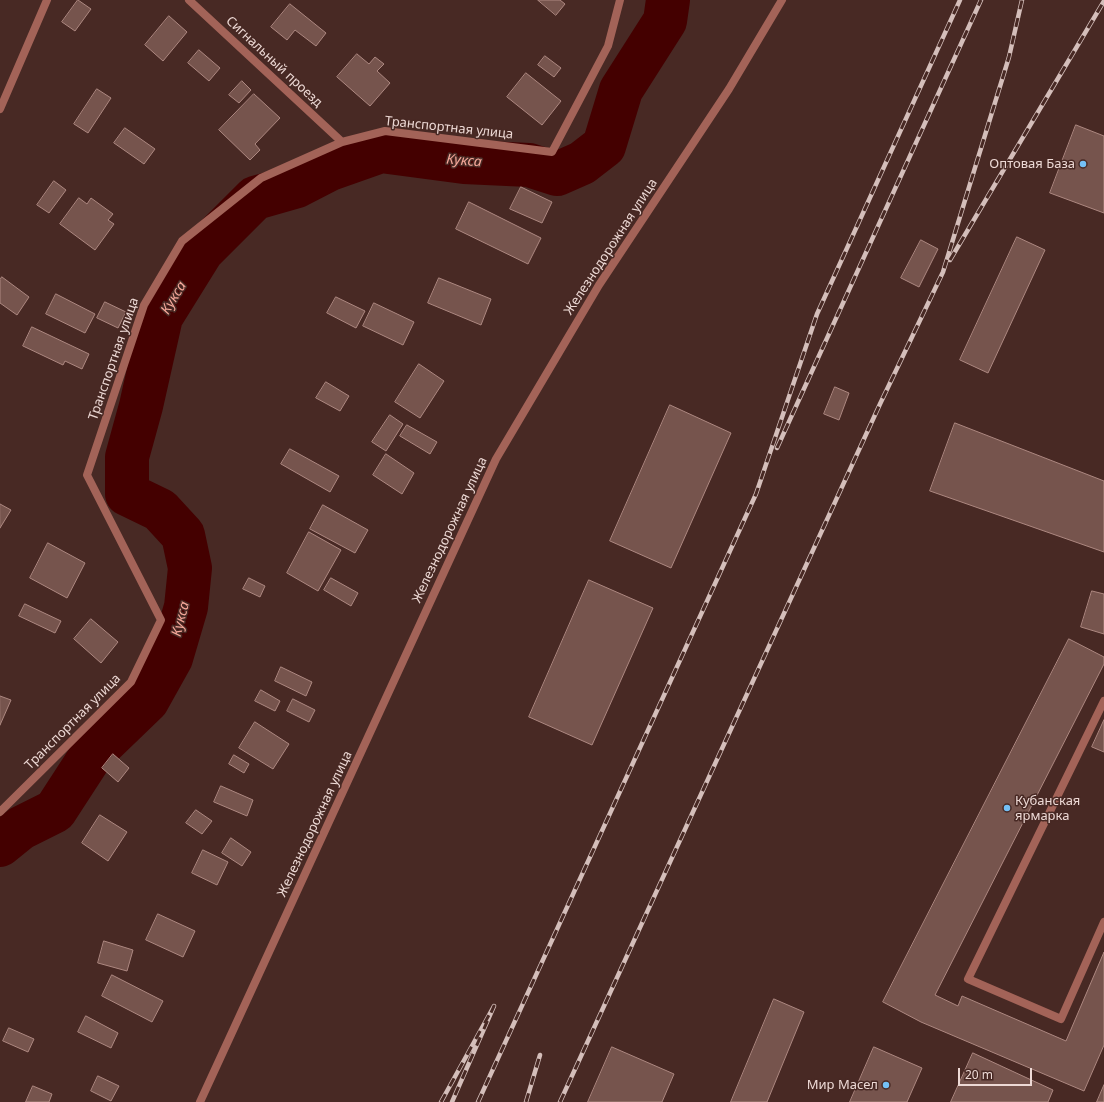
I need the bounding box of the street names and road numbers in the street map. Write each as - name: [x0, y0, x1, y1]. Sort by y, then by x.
- street label: Сигнальный проезд: [223, 13, 325, 111]
- street label: Транспортная улица: [384, 114, 514, 142]
- street label: Железнодорожная улица: [561, 176, 661, 318]
- street label: Транспортная улица: [86, 296, 142, 422]
- street label: Железнодорожная улица: [409, 455, 491, 605]
- street label: Транспортная улица: [22, 671, 124, 773]
- street label: Железнодорожная улица: [274, 749, 356, 899]

